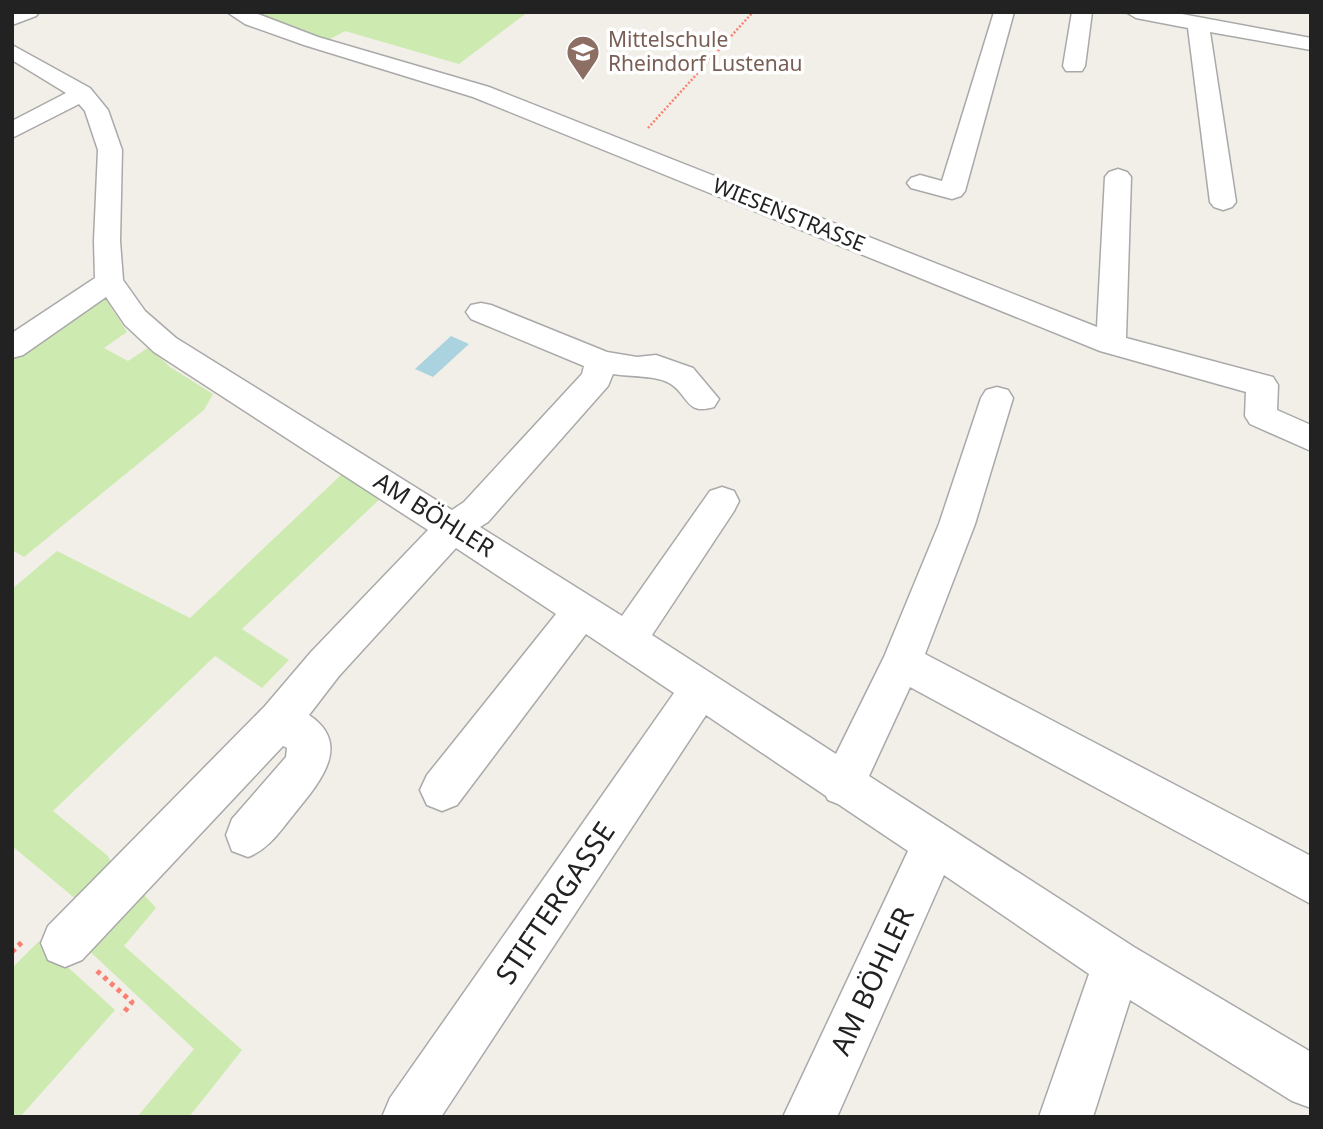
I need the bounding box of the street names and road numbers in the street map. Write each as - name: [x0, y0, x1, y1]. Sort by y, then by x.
- street label: WIESENSTRASSE: [709, 171, 870, 257]
- street label: AM BÖHLER: [368, 464, 501, 564]
- street label: STIFTERGASSE: [486, 814, 623, 991]
- street label: AM BÖHLER: [820, 900, 922, 1061]

